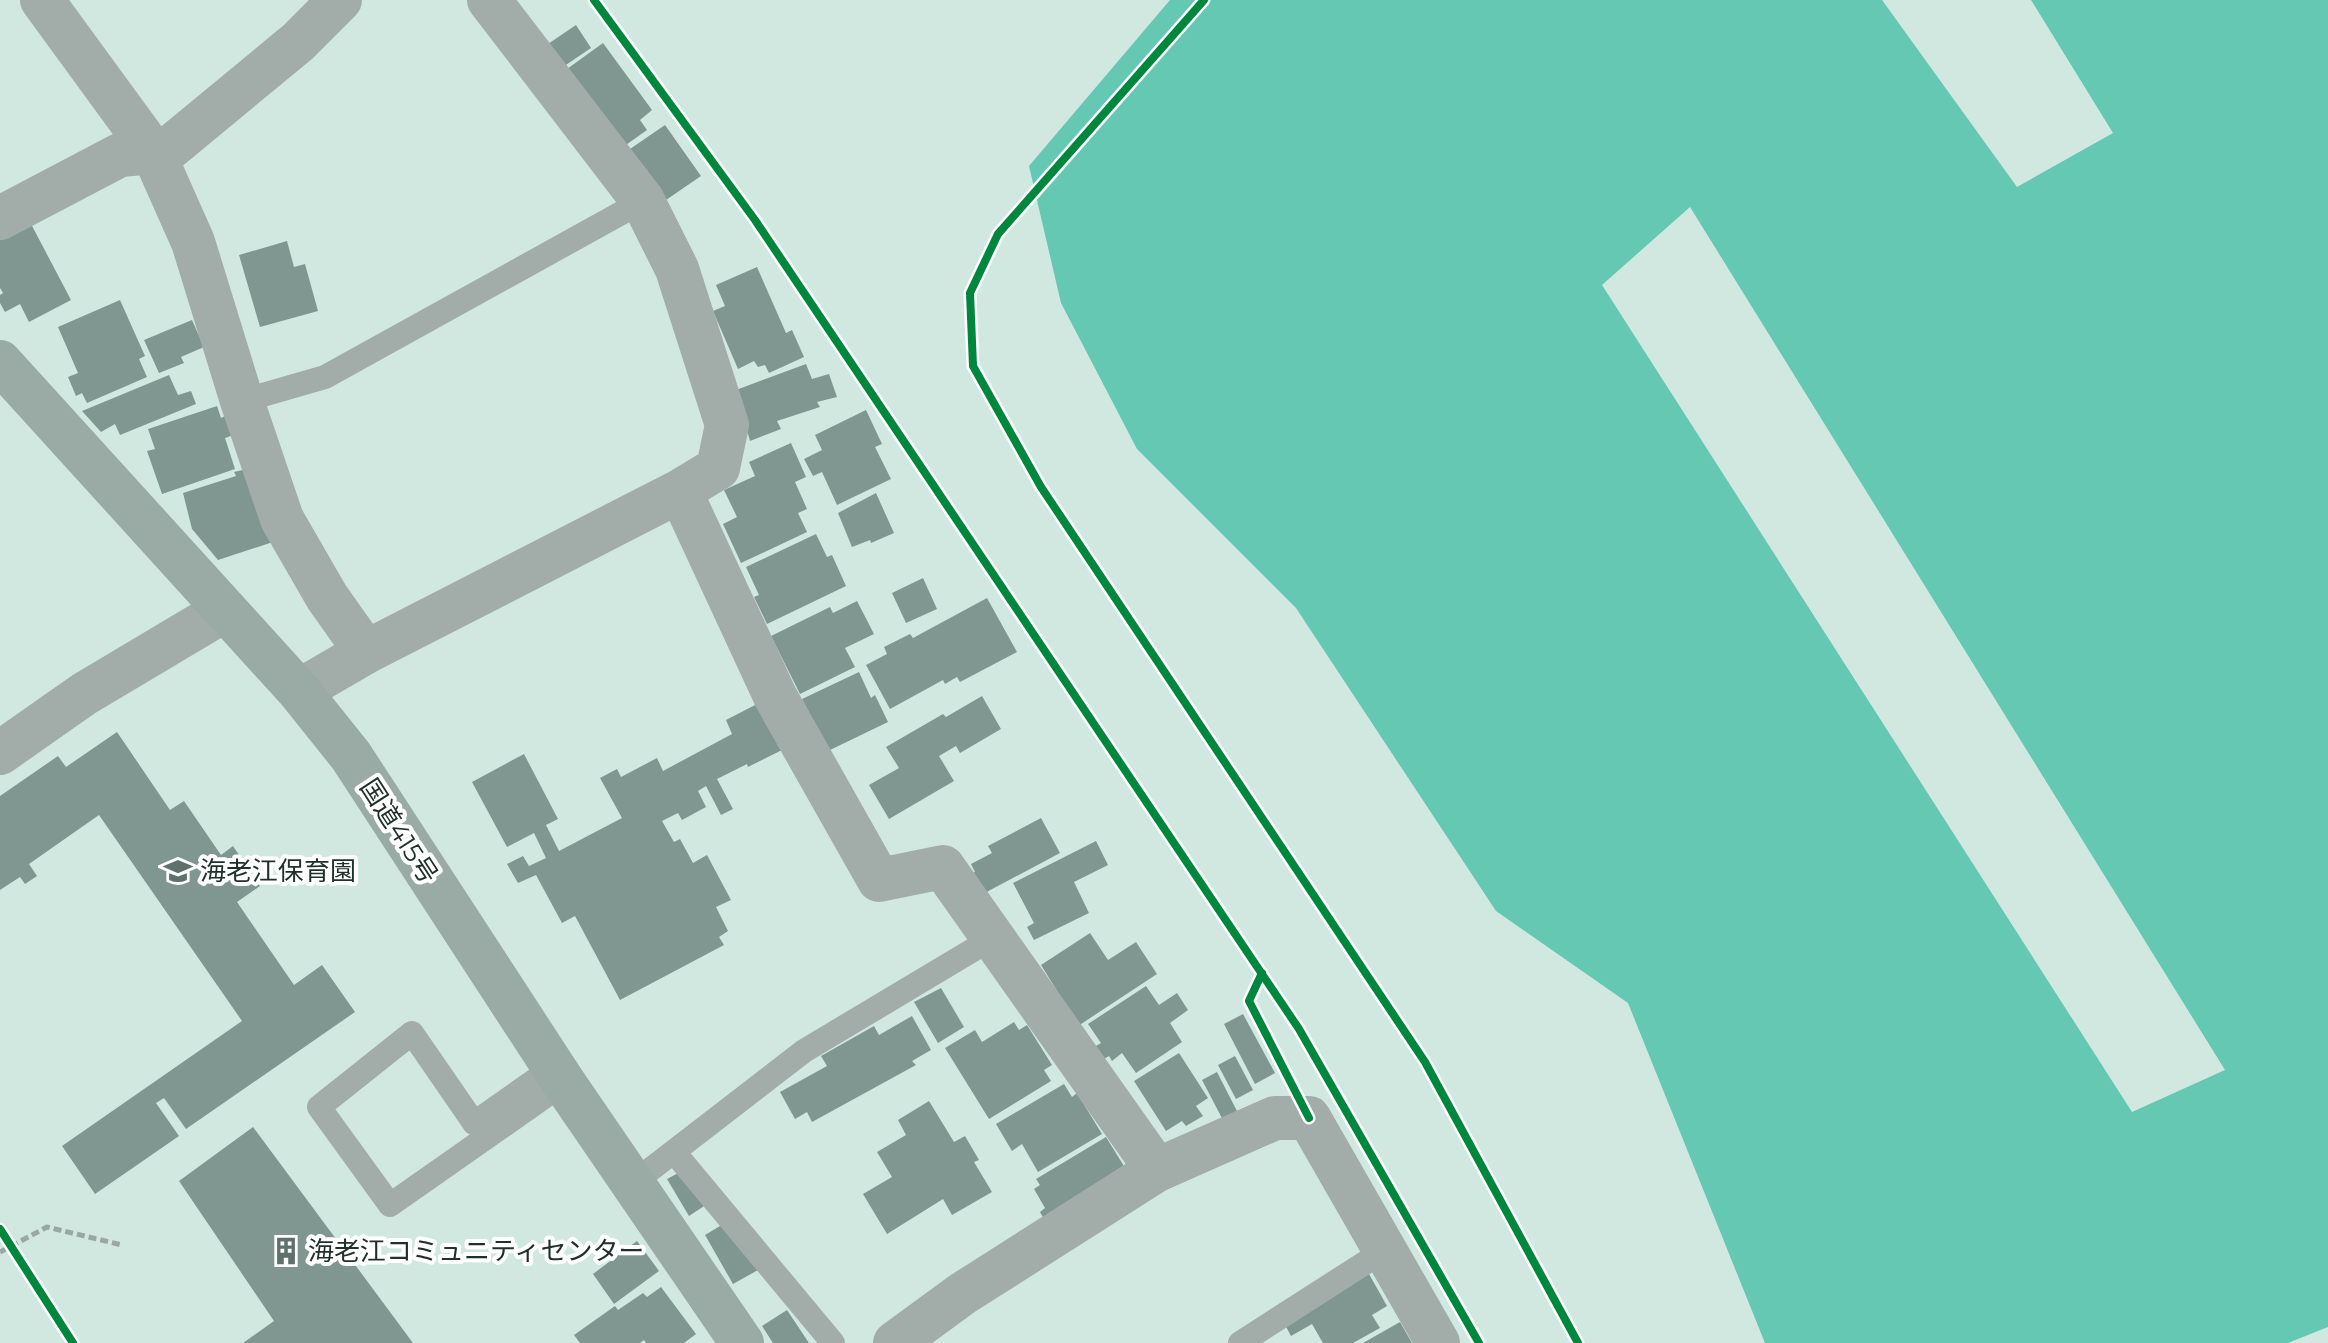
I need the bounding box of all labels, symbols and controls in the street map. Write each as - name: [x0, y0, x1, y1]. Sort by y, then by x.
- street label: 国道415号: [353, 773, 445, 889]
- place label: 海老江保育園: [200, 855, 356, 887]
- school or university icon: 海老江保育園: [163, 856, 193, 886]
- place label: 海老江コミュニティセンター: [308, 1235, 644, 1267]
- building icon: 海老江コミュニティセンター: [271, 1236, 301, 1266]

